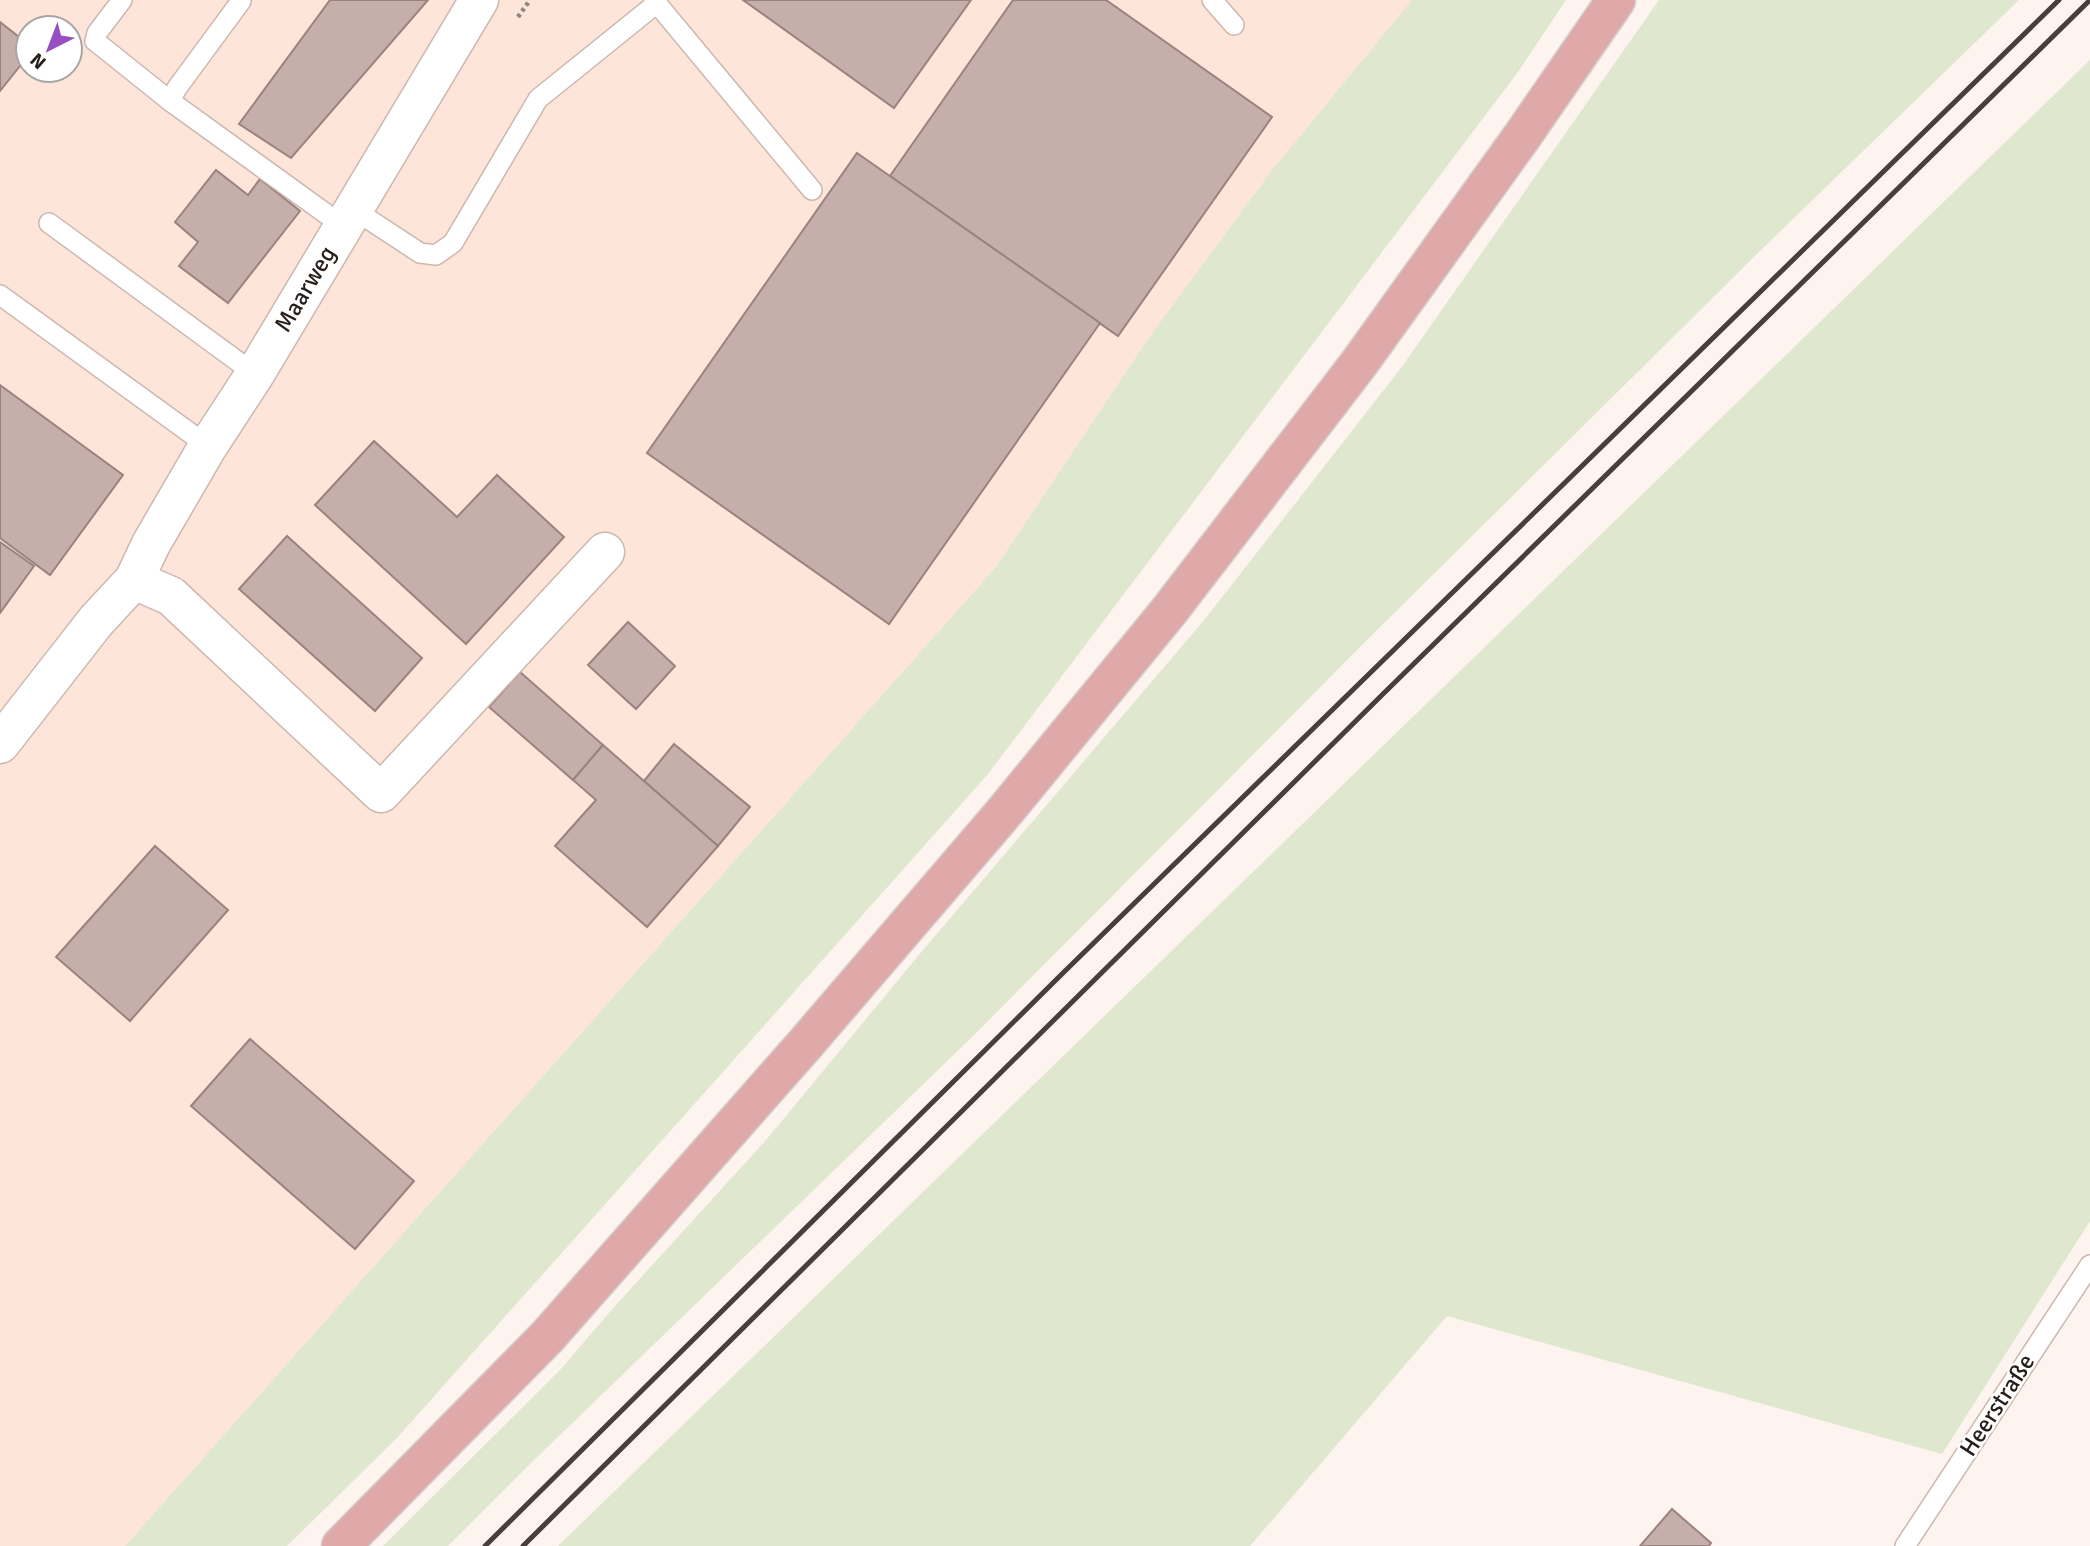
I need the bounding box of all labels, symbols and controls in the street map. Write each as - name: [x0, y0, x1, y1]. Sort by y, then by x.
- north arrow: [14, 14, 84, 84]
- text: N: [25, 48, 51, 74]
- street label: Maarweg: [268, 241, 342, 337]
- street label: Heerstraße: [1953, 1348, 2041, 1462]

